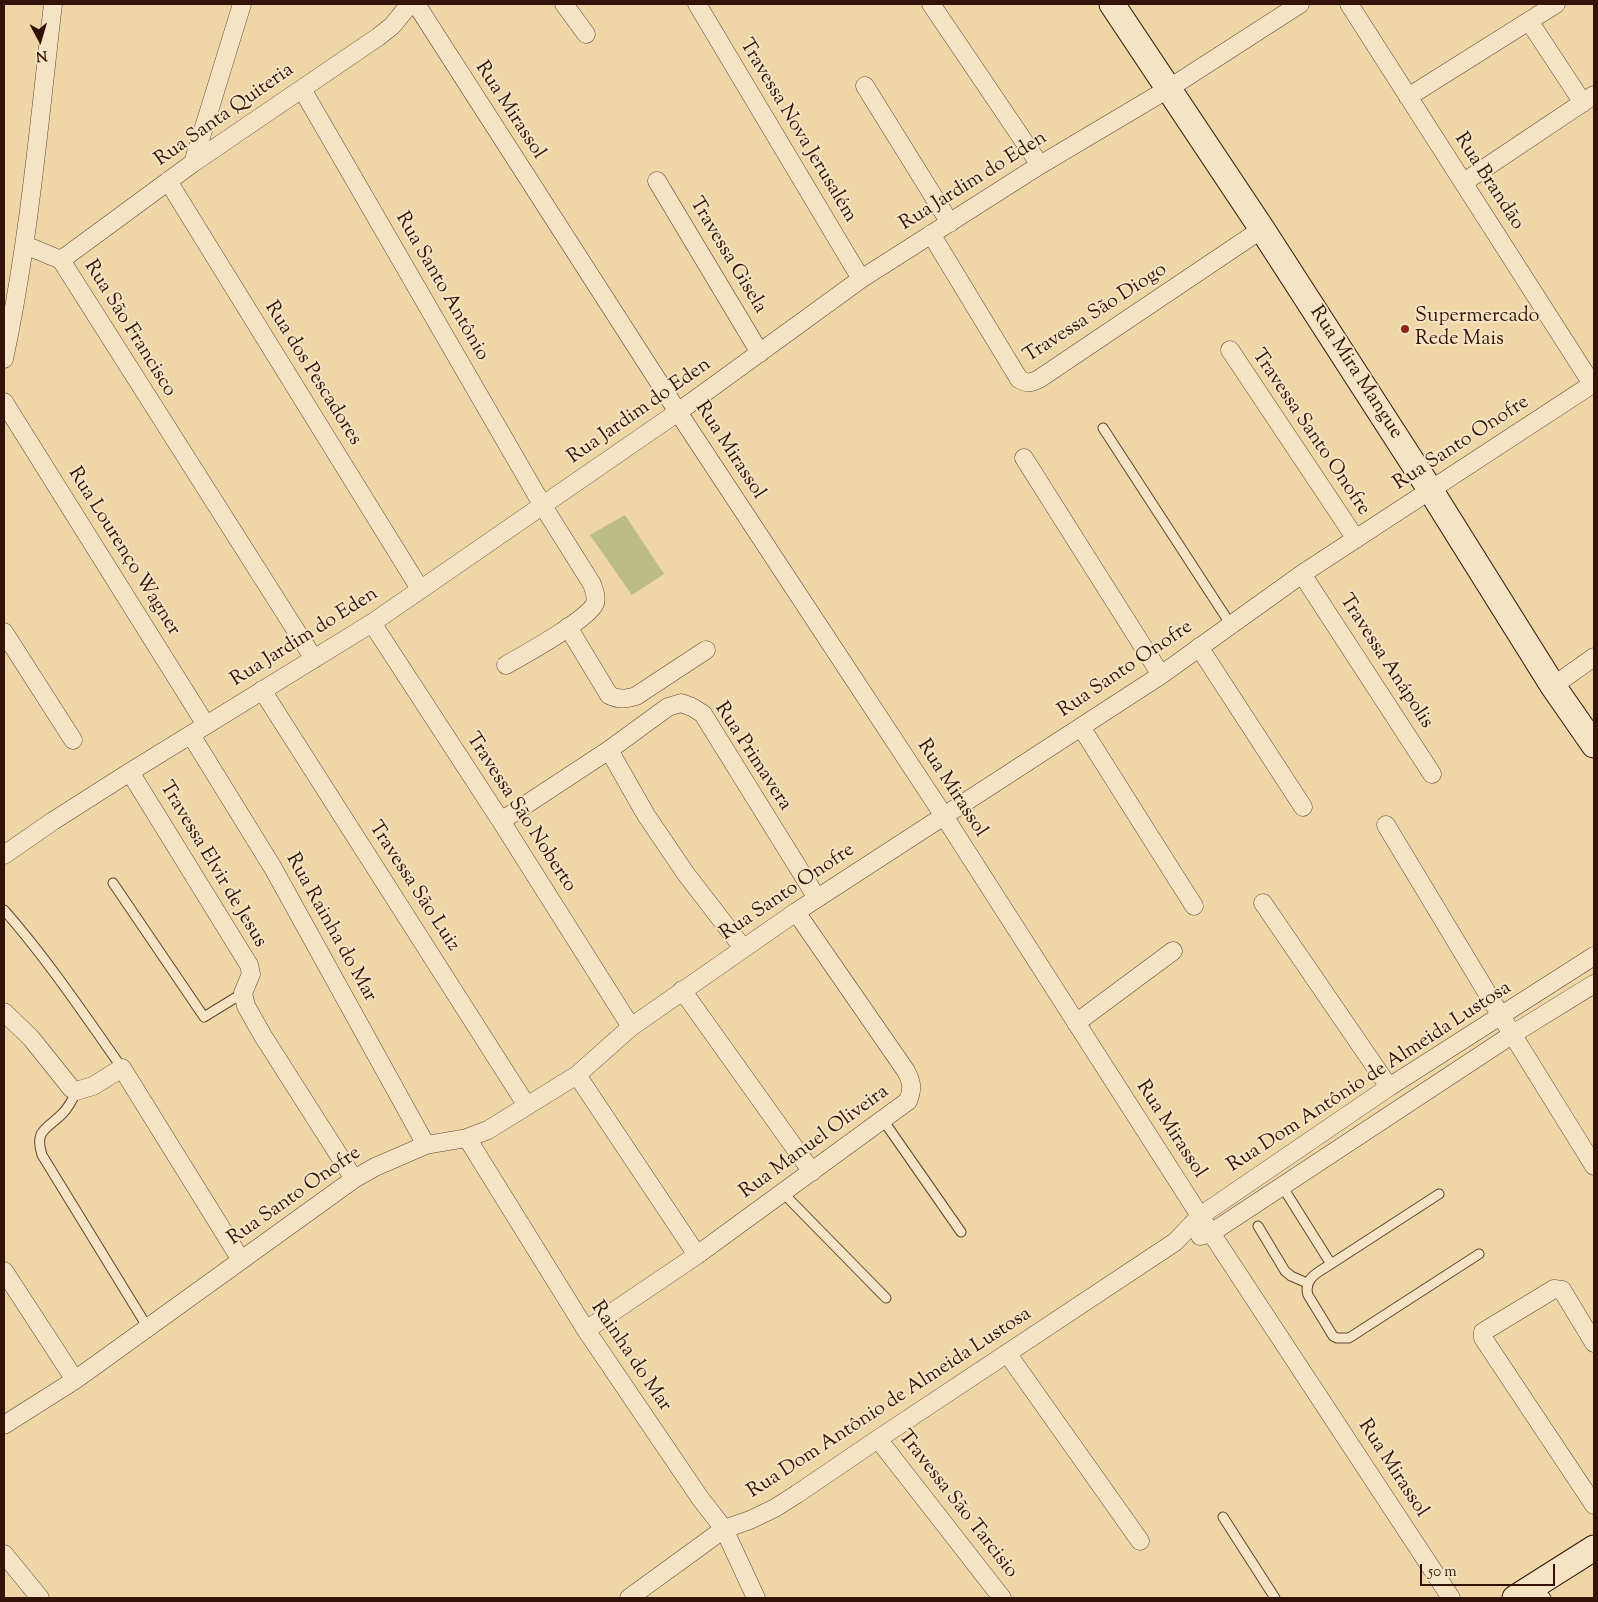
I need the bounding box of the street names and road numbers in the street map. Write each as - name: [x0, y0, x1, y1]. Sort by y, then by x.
- street label: Travessa Nova Jerusalém: [733, 35, 861, 227]
- street label: Rua Mirassol: [469, 58, 549, 164]
- street label: Rua Santa Quiteria: [151, 59, 299, 173]
- street label: Rua Jardim do Eden: [896, 127, 1052, 237]
- street label: Rua Brandão: [1448, 129, 1528, 235]
- street label: Travessa Gisela: [683, 194, 771, 318]
- street label: Rua Santo Antônio: [389, 208, 493, 366]
- street label: Rua São Francisco: [77, 256, 181, 402]
- street label: Travessa São Diogo: [1020, 259, 1172, 369]
- street label: Rua dos Pescadores: [258, 298, 366, 450]
- street label: Rua Mira Mangue: [1303, 302, 1407, 444]
- street label: Travessa Santo Onofre: [1245, 345, 1375, 521]
- street label: Rua Jardim do Eden: [564, 354, 716, 470]
- street label: Rua Santo Onofre: [1390, 391, 1534, 497]
- street label: Rua Mirassol: [689, 398, 769, 504]
- street label: Rua Lourenço Wagner: [61, 463, 185, 641]
- street label: Rua Jardim do Eden: [227, 583, 383, 693]
- street label: Travessa Anápolis: [1333, 590, 1437, 734]
- street label: Rua Santo Onofre: [1054, 616, 1198, 724]
- street label: Rua Primavera: [708, 698, 796, 816]
- street label: Travessa São Noberto: [460, 729, 580, 897]
- street label: Rua Mirassol: [911, 736, 991, 842]
- street label: Travessa Elvir de Jesus: [153, 778, 271, 952]
- street label: Travessa São Luiz: [362, 818, 464, 956]
- street label: Rua Santo Onofre: [716, 839, 860, 947]
- street label: Rua Rainha do Mar: [279, 850, 381, 1006]
- street label: Rua Dom Antônio de Almeida Lustosa: [1224, 977, 1516, 1179]
- street label: Rua Mirassol: [1130, 1077, 1210, 1183]
- street label: Rua Manuel Oliveira: [736, 1081, 894, 1205]
- street label: Rua Santo Onofre: [224, 1142, 366, 1252]
- street label: Rainha do Mar: [584, 1297, 676, 1417]
- street label: Rua Dom Antônio de Almeida Lustosa: [744, 1303, 1036, 1505]
- street label: Rua Mirassol: [1352, 1416, 1432, 1522]
- street label: Travessa São Tarcisio: [892, 1426, 1022, 1584]

